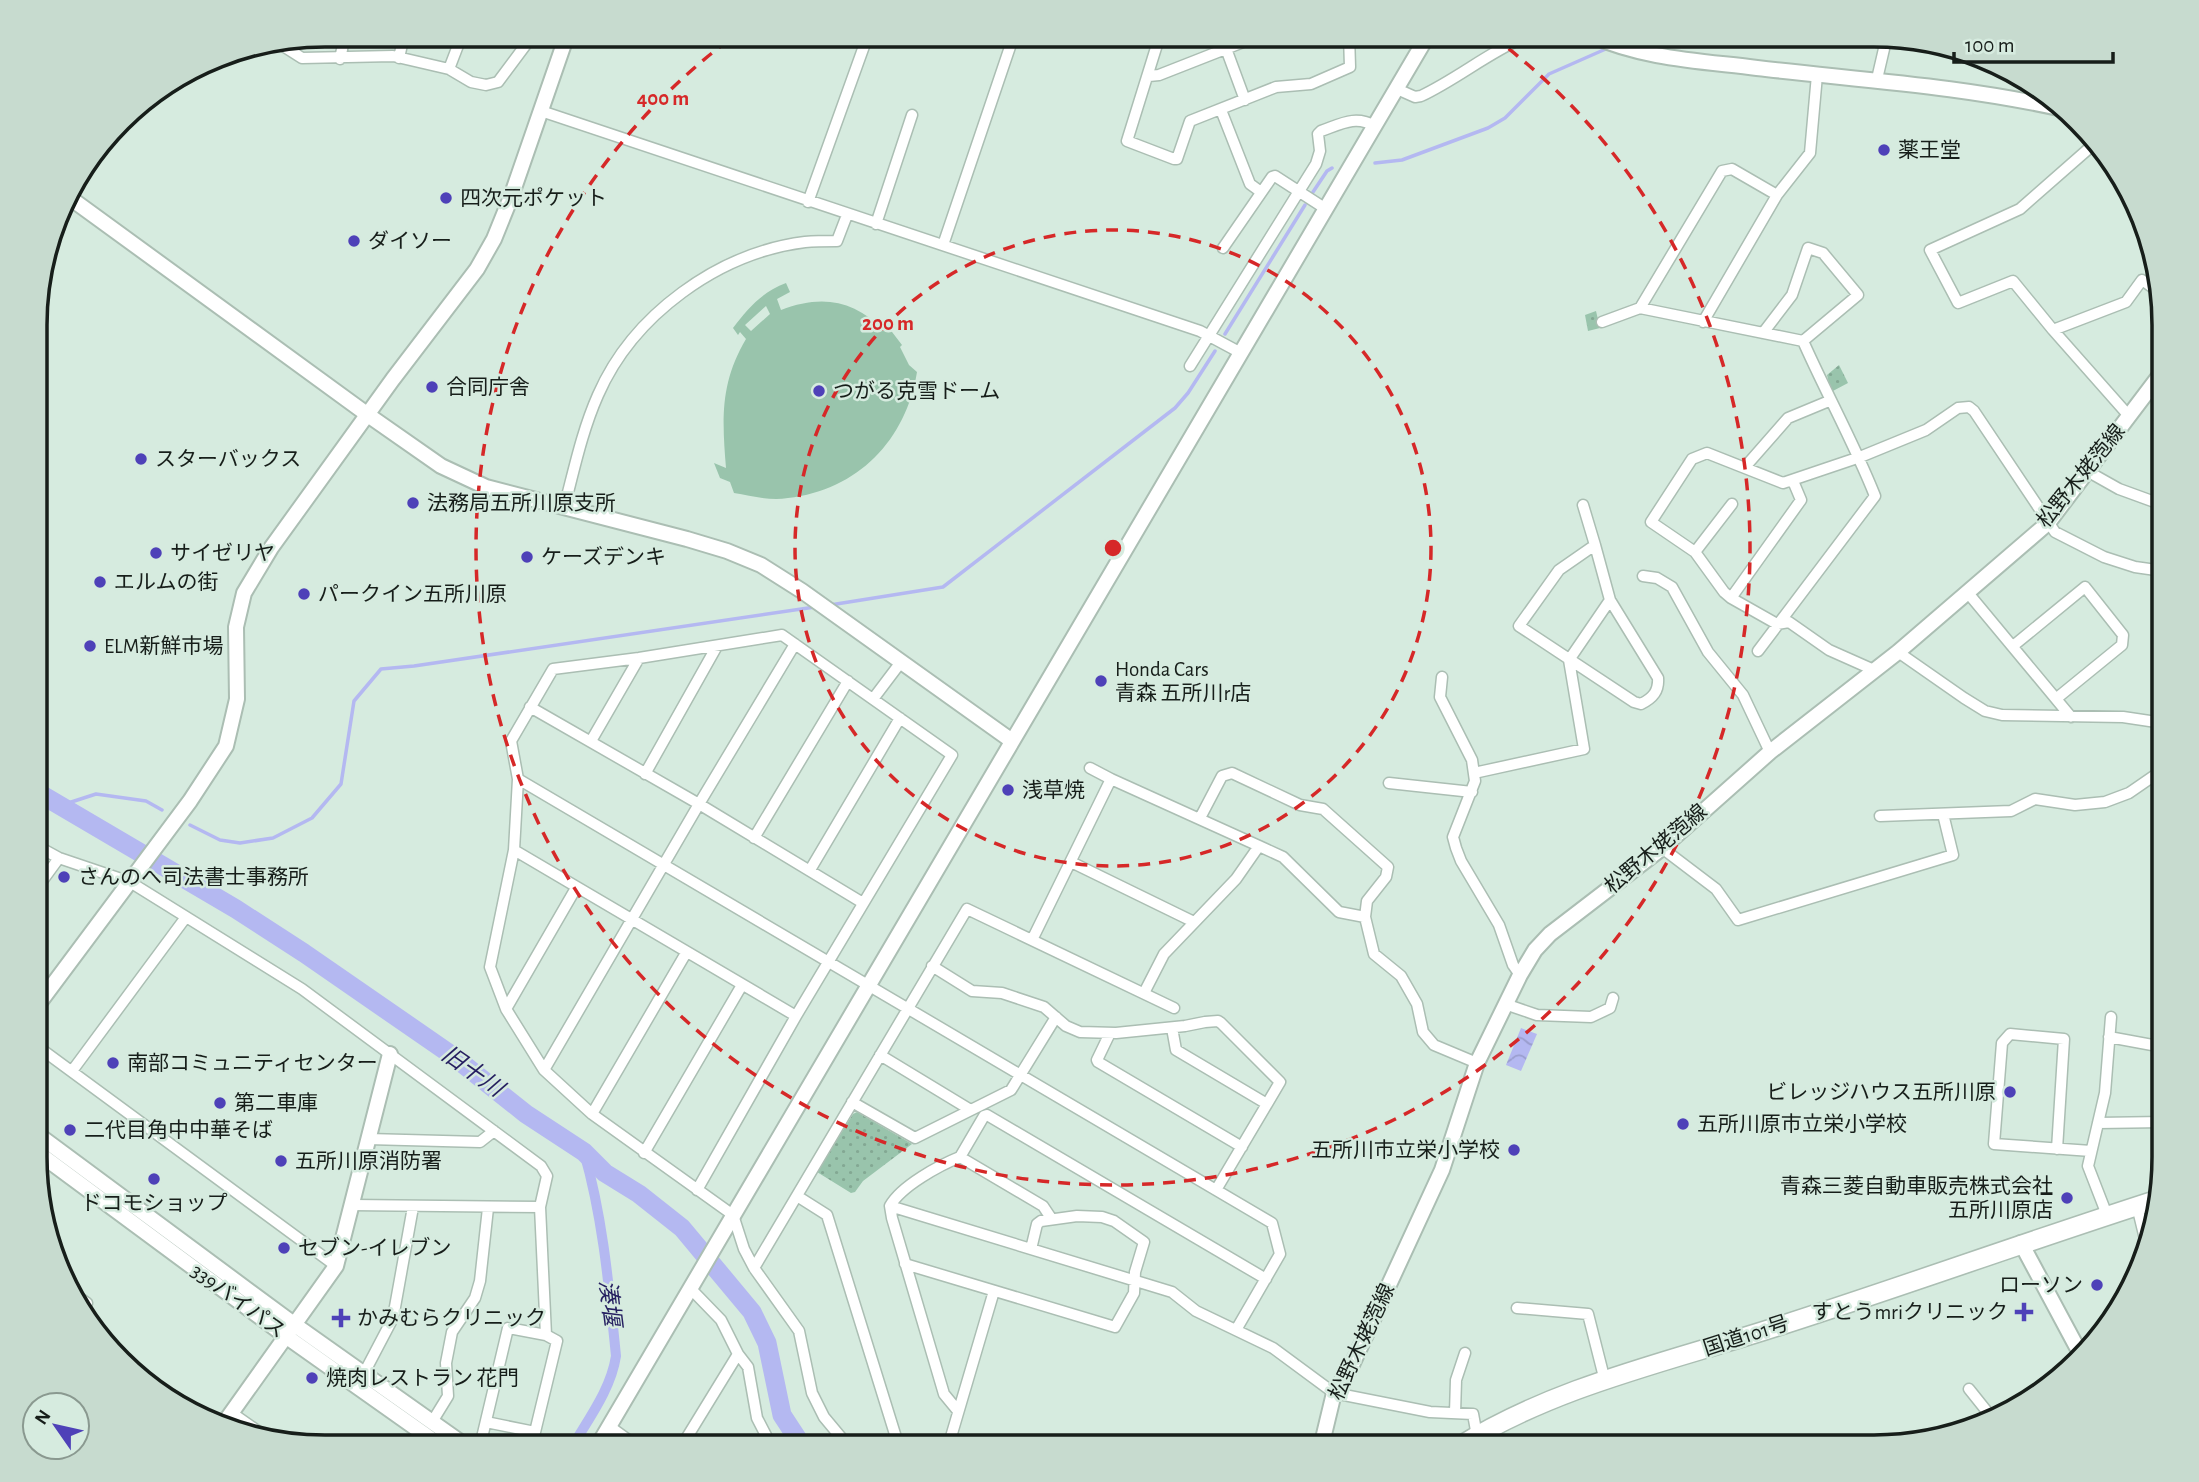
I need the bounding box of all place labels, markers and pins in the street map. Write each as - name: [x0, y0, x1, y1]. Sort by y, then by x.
- place label: 薬王堂: [1898, 139, 1961, 161]
- marker: 薬王堂: [1876, 142, 1892, 158]
- place label: 四次元ポケット: [460, 187, 607, 209]
- marker: 四次元ポケット: [438, 190, 454, 206]
- place label: ダイソー: [368, 230, 452, 252]
- marker: ダイソー: [346, 233, 362, 249]
- place label: 合同庁舎: [446, 376, 530, 398]
- marker: 合同庁舎: [424, 379, 440, 395]
- place label: つがる克雪ドーム: [833, 380, 1000, 402]
- marker: つがる克雪ドーム: [811, 383, 827, 399]
- place label: スターバックス: [155, 448, 301, 470]
- marker: スターバックス: [133, 451, 149, 467]
- place label: 法務局五所川原支所: [427, 492, 616, 514]
- marker: 法務局五所川原支所: [405, 495, 421, 511]
- centre of rings: [1101, 536, 1125, 560]
- place label: サイゼリヤ: [170, 542, 275, 564]
- marker: サイゼリヤ: [148, 545, 164, 561]
- place label: ケーズデンキ: [541, 545, 666, 568]
- marker: ケーズデンキ: [519, 549, 535, 565]
- place label: エルムの街: [114, 571, 219, 593]
- marker: エルムの街: [92, 574, 108, 590]
- place label: パークイン五所川原: [318, 583, 507, 605]
- marker: パークイン五所川原: [296, 586, 312, 602]
- place label: ELM新鮮市場: [104, 635, 223, 657]
- marker: ELM新鮮市場: [82, 638, 98, 654]
- place label: Honda Cars 青森 五所川r店: [1115, 659, 1251, 704]
- marker: Honda Cars 青森 五所川r店: [1093, 673, 1109, 689]
- place label: 浅草焼: [1022, 779, 1085, 801]
- marker: 浅草焼: [1000, 782, 1016, 798]
- place label: さんのへ司法書士事務所: [78, 866, 309, 888]
- marker: さんのへ司法書士事務所: [56, 869, 72, 885]
- place label: 南部コミュニティセンター: [127, 1052, 378, 1074]
- marker: 南部コミュニティセンター: [105, 1055, 121, 1071]
- place label: ビレッジハウス五所川原: [1766, 1081, 1996, 1103]
- marker: ビレッジハウス五所川原: [2002, 1084, 2018, 1100]
- place label: 第二車庫: [234, 1092, 318, 1114]
- marker: 第二車庫: [212, 1095, 228, 1111]
- place label: 五所川原市立栄小学校: [1697, 1113, 1907, 1135]
- marker: 五所川原市立栄小学校: [1675, 1116, 1691, 1132]
- place label: 二代目角中中華そば: [84, 1119, 273, 1141]
- marker: 二代目角中中華そば: [62, 1122, 78, 1138]
- place label: 五所川市立栄小学校: [1311, 1139, 1500, 1161]
- marker: 五所川市立栄小学校: [1506, 1142, 1522, 1158]
- place label: 五所川原消防署: [295, 1150, 442, 1172]
- marker: 五所川原消防署: [273, 1153, 289, 1169]
- marker: ドコモショップ: [146, 1171, 162, 1187]
- place label: 青森三菱自動車販売株式会社 五所川原店: [1780, 1175, 2053, 1221]
- marker: 青森三菱自動車販売株式会社 五所川原店: [2059, 1190, 2075, 1206]
- place label: ドコモショップ: [81, 1192, 228, 1214]
- place label: セブン-イレブン: [298, 1236, 451, 1259]
- marker: セブン-イレブン: [276, 1240, 292, 1256]
- place label: ローソン: [1999, 1275, 2083, 1296]
- marker: ローソン: [2089, 1277, 2105, 1293]
- place label: すとうmriクリニック: [1812, 1301, 2008, 1323]
- marker: すとうmriクリニック: [2014, 1302, 2034, 1322]
- place label: かみむらクリニック: [357, 1307, 546, 1329]
- marker: かみむらクリニック: [331, 1308, 351, 1328]
- place label: 焼肉レストラン 花門: [326, 1367, 518, 1389]
- marker: 焼肉レストラン 花門: [304, 1370, 320, 1386]

